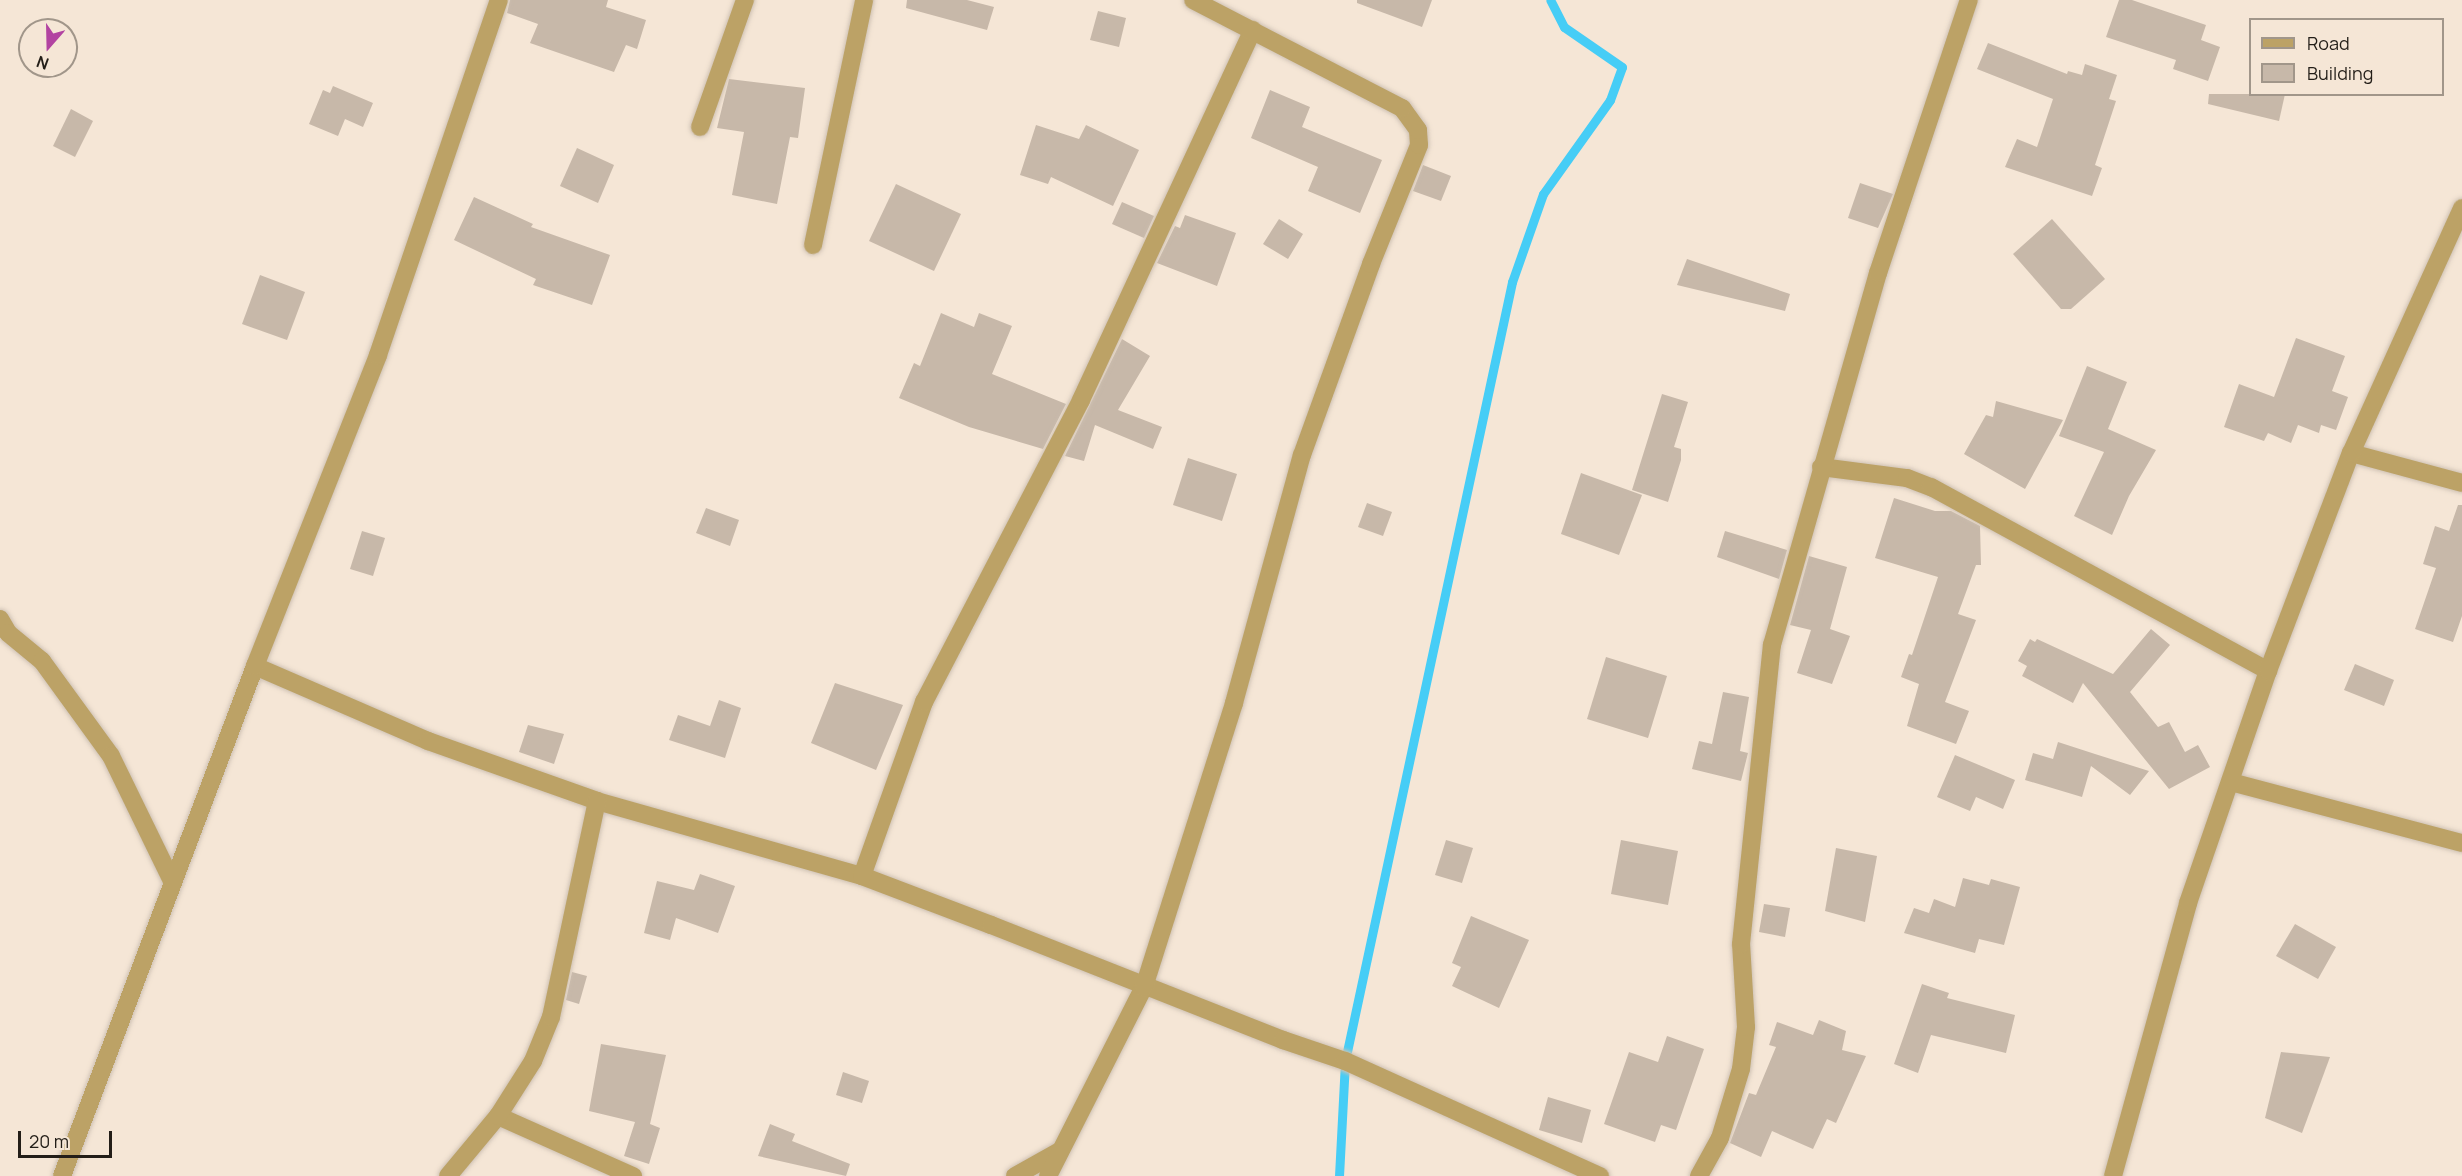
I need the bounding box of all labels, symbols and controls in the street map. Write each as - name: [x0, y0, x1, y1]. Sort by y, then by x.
- north arrow: [18, 18, 78, 78]
- legend: [2249, 18, 2444, 96]
- text: Road: [2307, 31, 2350, 55]
- text: N: [33, 51, 52, 75]
- text: Building: [2307, 61, 2373, 85]
- scale bar: [21, 1119, 116, 1157]
- text: 20 m: [29, 1129, 69, 1153]

